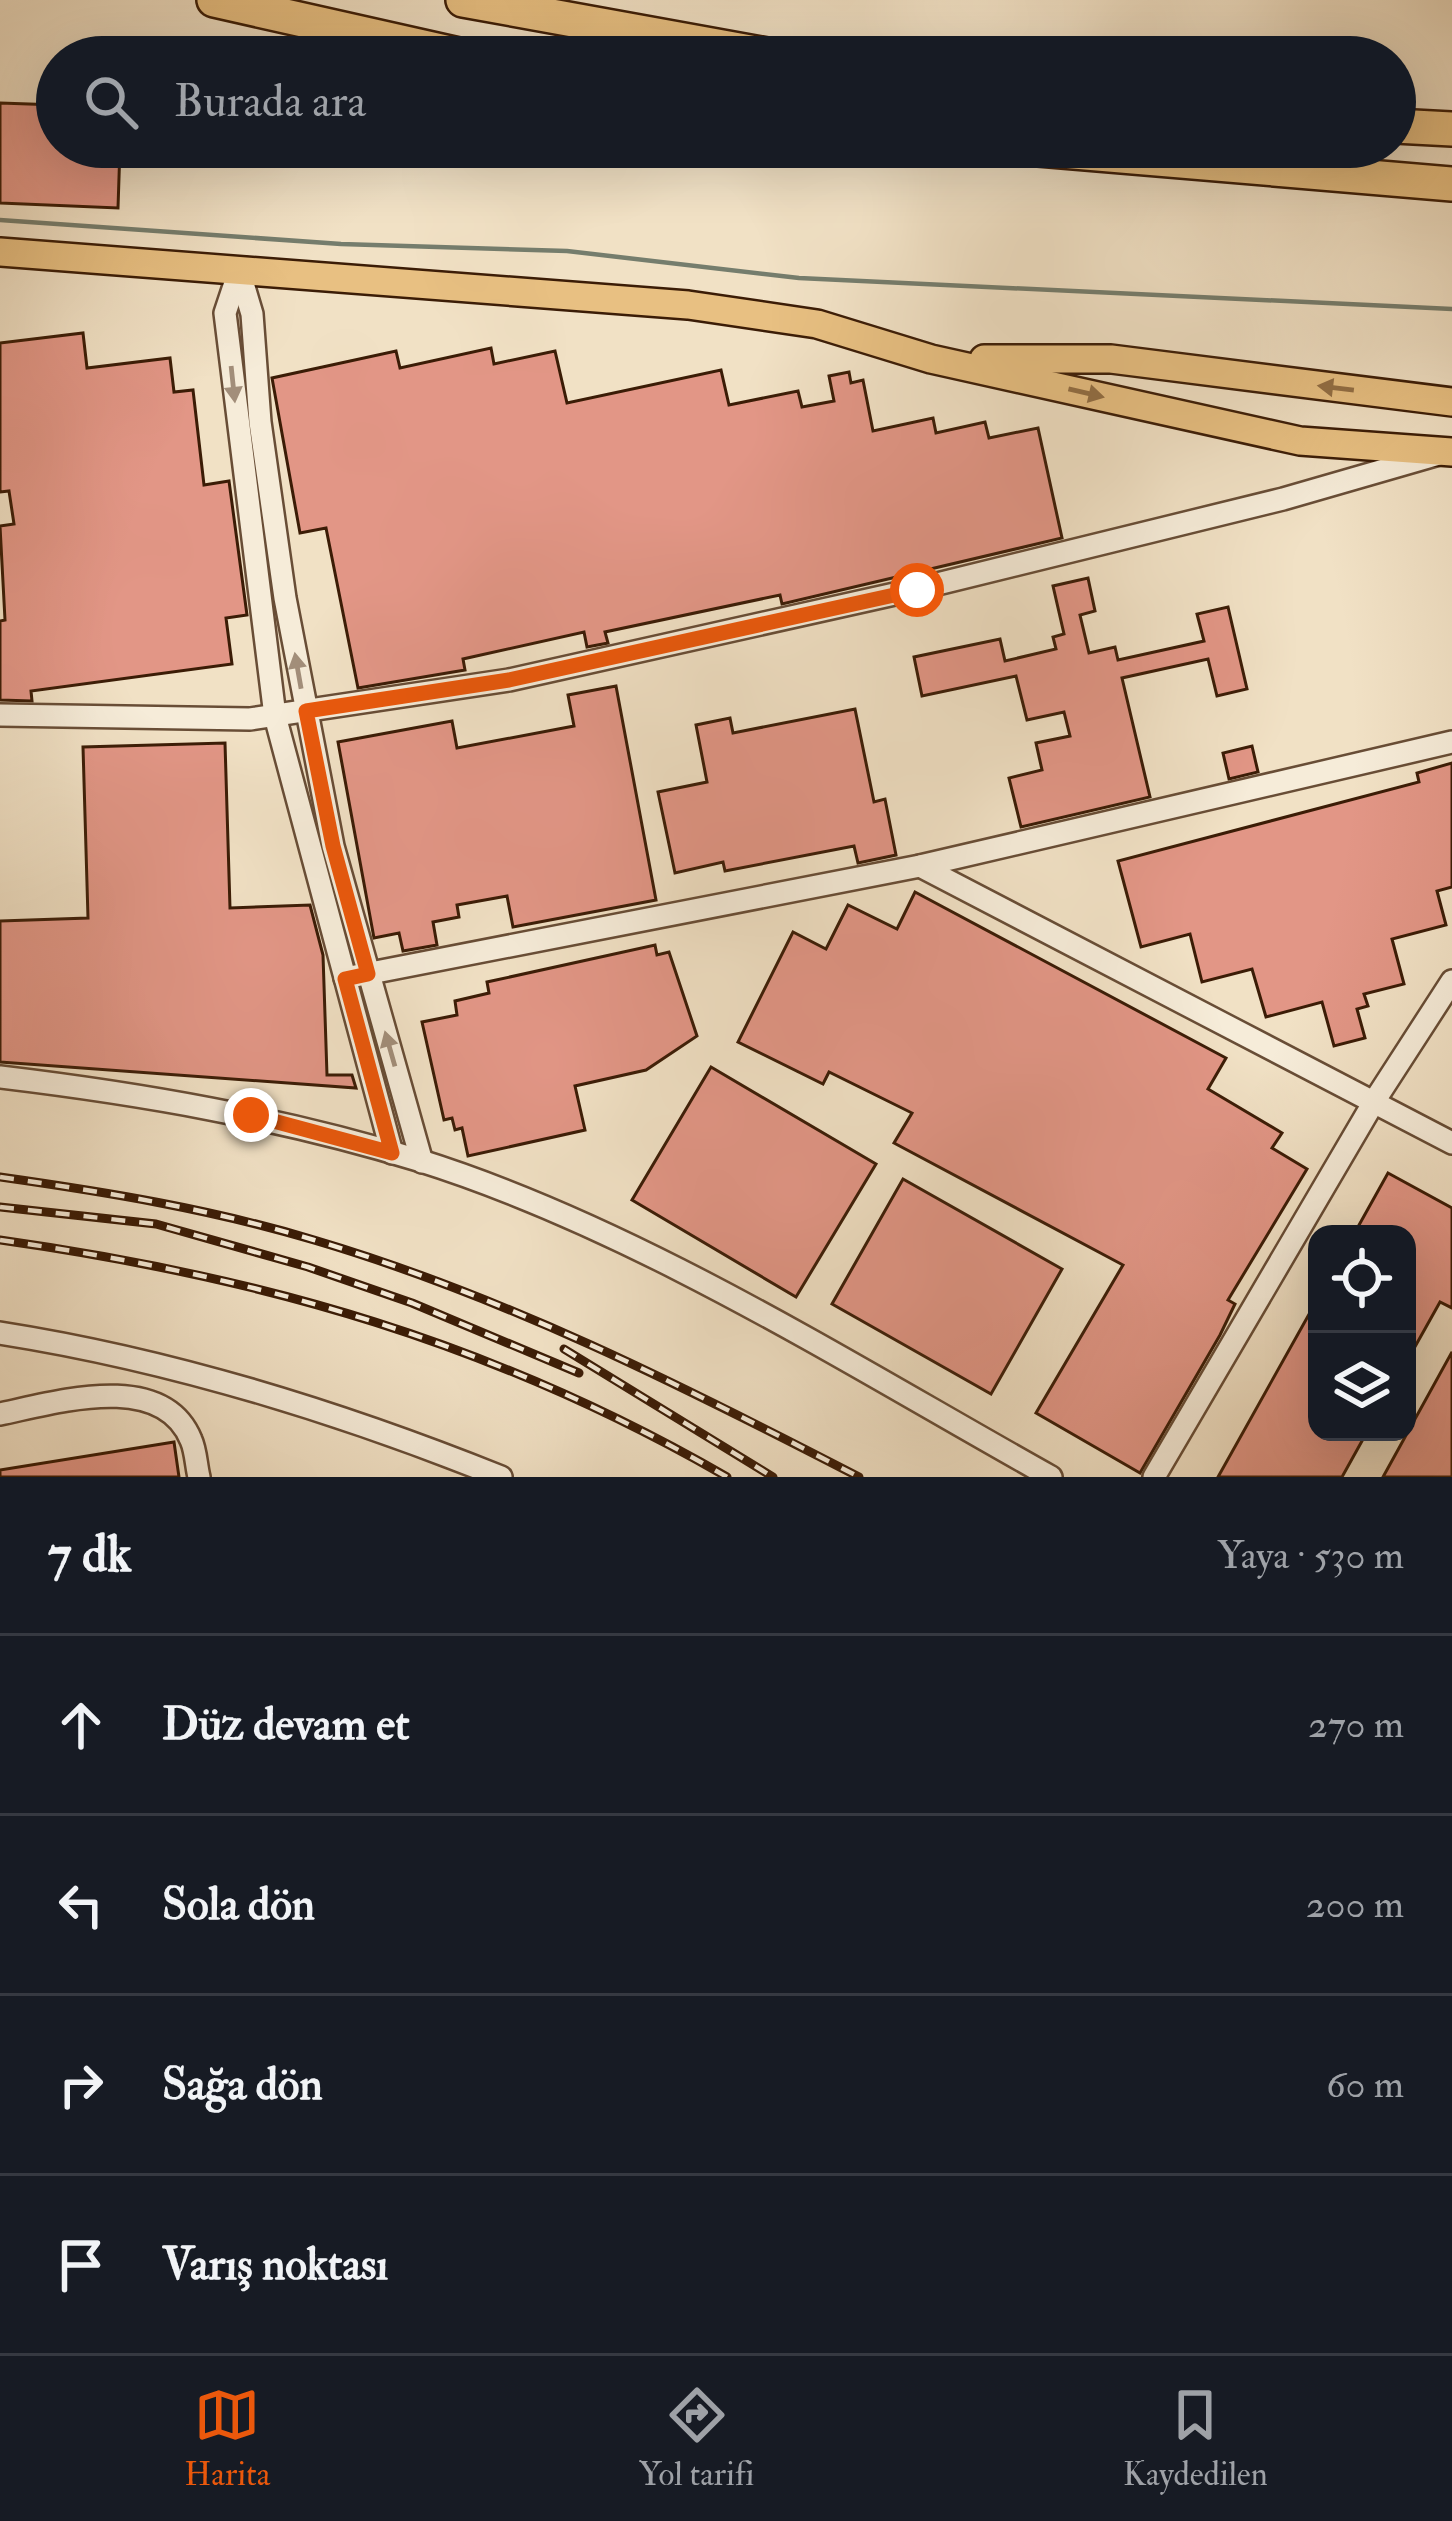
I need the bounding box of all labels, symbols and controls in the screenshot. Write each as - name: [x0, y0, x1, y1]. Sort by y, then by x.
- search box: [36, 36, 1416, 168]
- icon: search: [78, 69, 144, 135]
- text: Burada ara: [174, 74, 366, 130]
- one-way arrow: [223, 366, 242, 403]
- one-way arrow: [1317, 378, 1354, 397]
- one-way arrow: [1068, 385, 1106, 404]
- route start: [890, 563, 944, 617]
- one-way arrow: [289, 651, 307, 689]
- one-way arrow: [380, 1031, 398, 1067]
- route end: [224, 1088, 278, 1142]
- map controls: [1308, 1225, 1416, 1441]
- button: locate: [1308, 1225, 1416, 1333]
- button: layers: [1308, 1333, 1416, 1441]
- text: 7 dk: [48, 1523, 132, 1587]
- text: Yaya · 530 m: [1217, 1531, 1404, 1580]
- icon: ahead: [48, 1692, 114, 1758]
- text: Düz devam et: [162, 1697, 410, 1753]
- text: 270 m: [1308, 1700, 1404, 1749]
- icon: left: [48, 1872, 114, 1938]
- text: Sola dön: [162, 1877, 315, 1933]
- text: 200 m: [1306, 1880, 1404, 1929]
- icon: right: [48, 2052, 114, 2118]
- text: Sağa dön: [162, 2057, 323, 2113]
- text: 60 m: [1326, 2060, 1404, 2109]
- icon: arrive: [48, 2232, 114, 2298]
- text: Varış noktası: [162, 2237, 388, 2293]
- tab: Harita: [184, 2382, 270, 2495]
- tab: Yol tarifi: [639, 2382, 754, 2495]
- tab: Kaydedilen: [1123, 2382, 1268, 2495]

